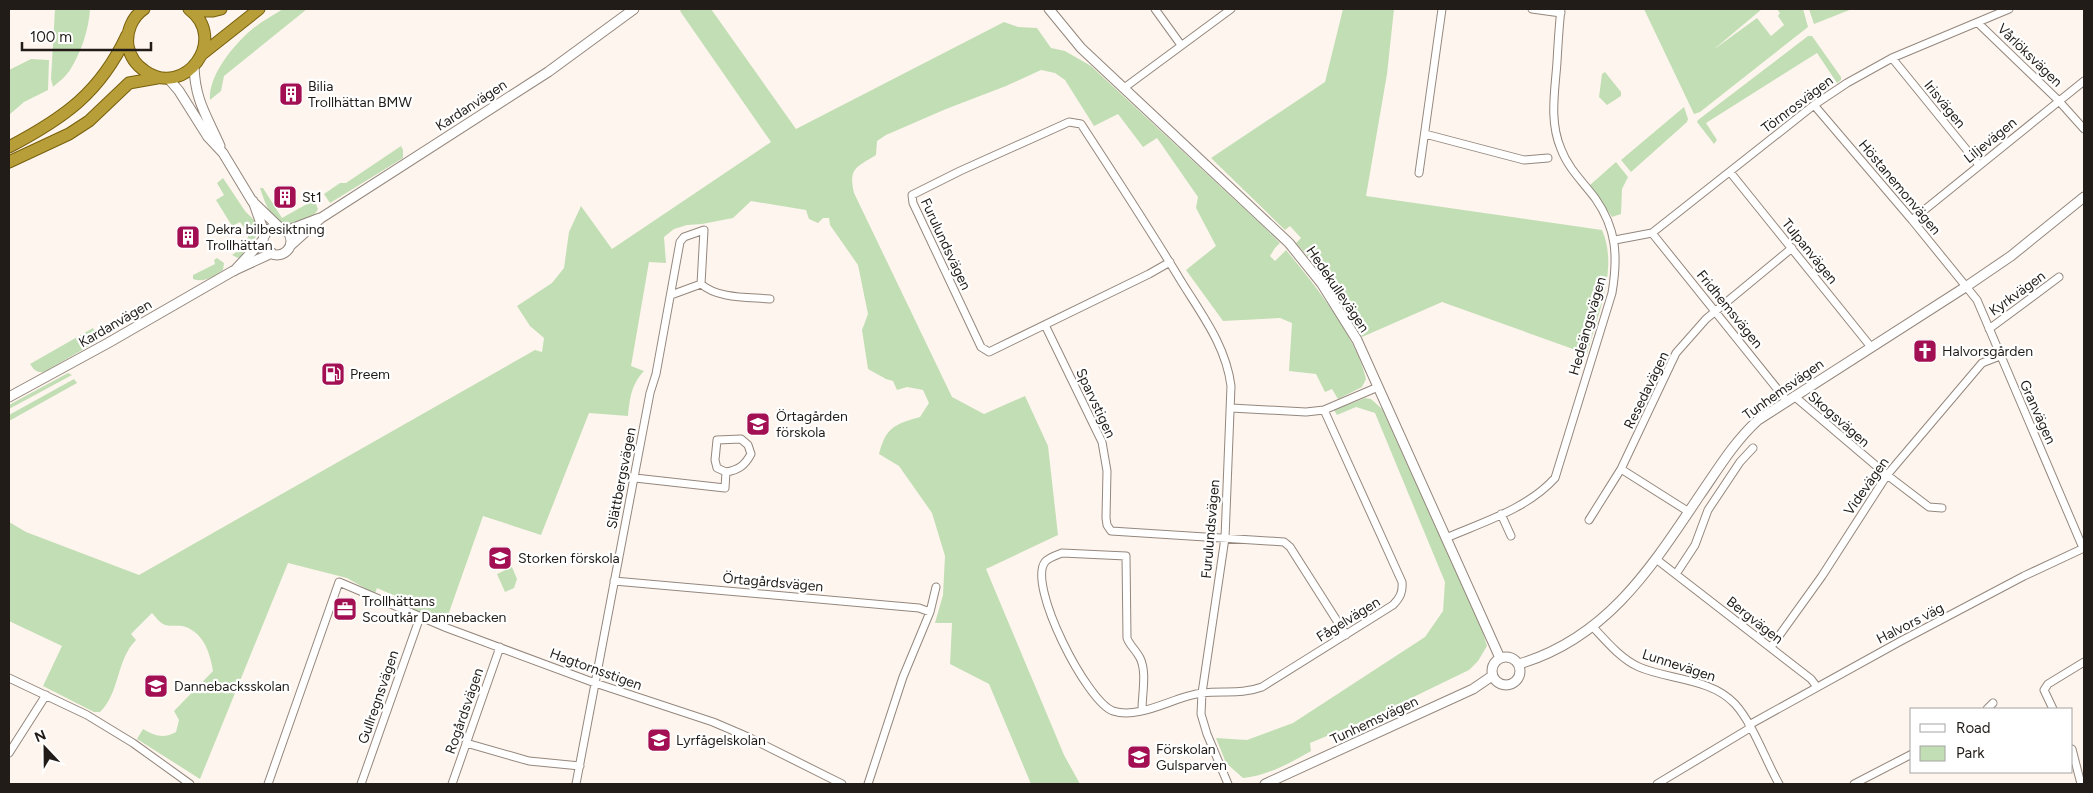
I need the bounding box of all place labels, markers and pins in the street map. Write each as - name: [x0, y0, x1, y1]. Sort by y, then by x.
- place label: Bilia Trollhättan BMW: [308, 78, 412, 111]
- building icon: Bilia Trollhättan BMW: [278, 81, 304, 107]
- building icon: St1: [272, 184, 298, 210]
- place label: St1: [302, 189, 322, 206]
- place label: Dekra bilbesiktning Trollhättan: [206, 221, 325, 254]
- building icon: Dekra bilbesiktning Trollhättan: [175, 224, 201, 250]
- church icon: Halvorsgården: [1912, 338, 1938, 364]
- place label: Halvorsgården: [1942, 343, 2033, 360]
- fuel station icon: Preem: [320, 361, 346, 387]
- place label: Preem: [350, 366, 390, 383]
- place label: Örtagården förskola: [776, 408, 848, 441]
- school or university icon: Örtagården förskola: [745, 411, 771, 437]
- school or university icon: Storken förskola: [487, 545, 513, 571]
- place label: Storken förskola: [518, 550, 620, 567]
- place label: Trollhättans Scoutkår Dannebacken: [362, 593, 507, 626]
- office icon: Trollhättans Scoutkår Dannebacken: [332, 596, 358, 622]
- school or university icon: Dannebacksskolan: [143, 673, 169, 699]
- place label: Dannebacksskolan: [174, 678, 290, 695]
- school or university icon: Lyrfågelskolan: [646, 727, 672, 753]
- place label: Lyrfågelskolan: [676, 732, 766, 749]
- place label: Förskolan Gulsparven: [1156, 741, 1227, 774]
- school or university icon: Förskolan Gulsparven: [1126, 744, 1152, 770]

